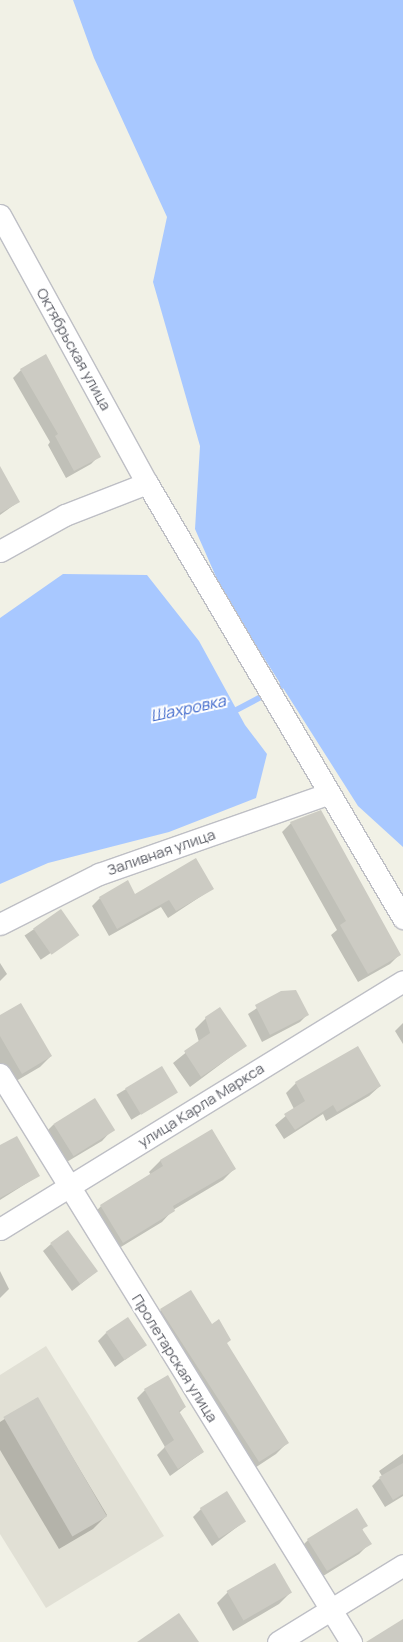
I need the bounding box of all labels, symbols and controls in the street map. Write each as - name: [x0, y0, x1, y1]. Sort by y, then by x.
- street label: Октябрьская улица: [33, 285, 115, 413]
- water label: Шахровка: [149, 691, 227, 725]
- street label: Заливная улица: [104, 825, 218, 879]
- street label: улица Карла Маркса: [135, 1059, 267, 1151]
- street label: Пролетарская улица: [128, 1291, 222, 1425]

